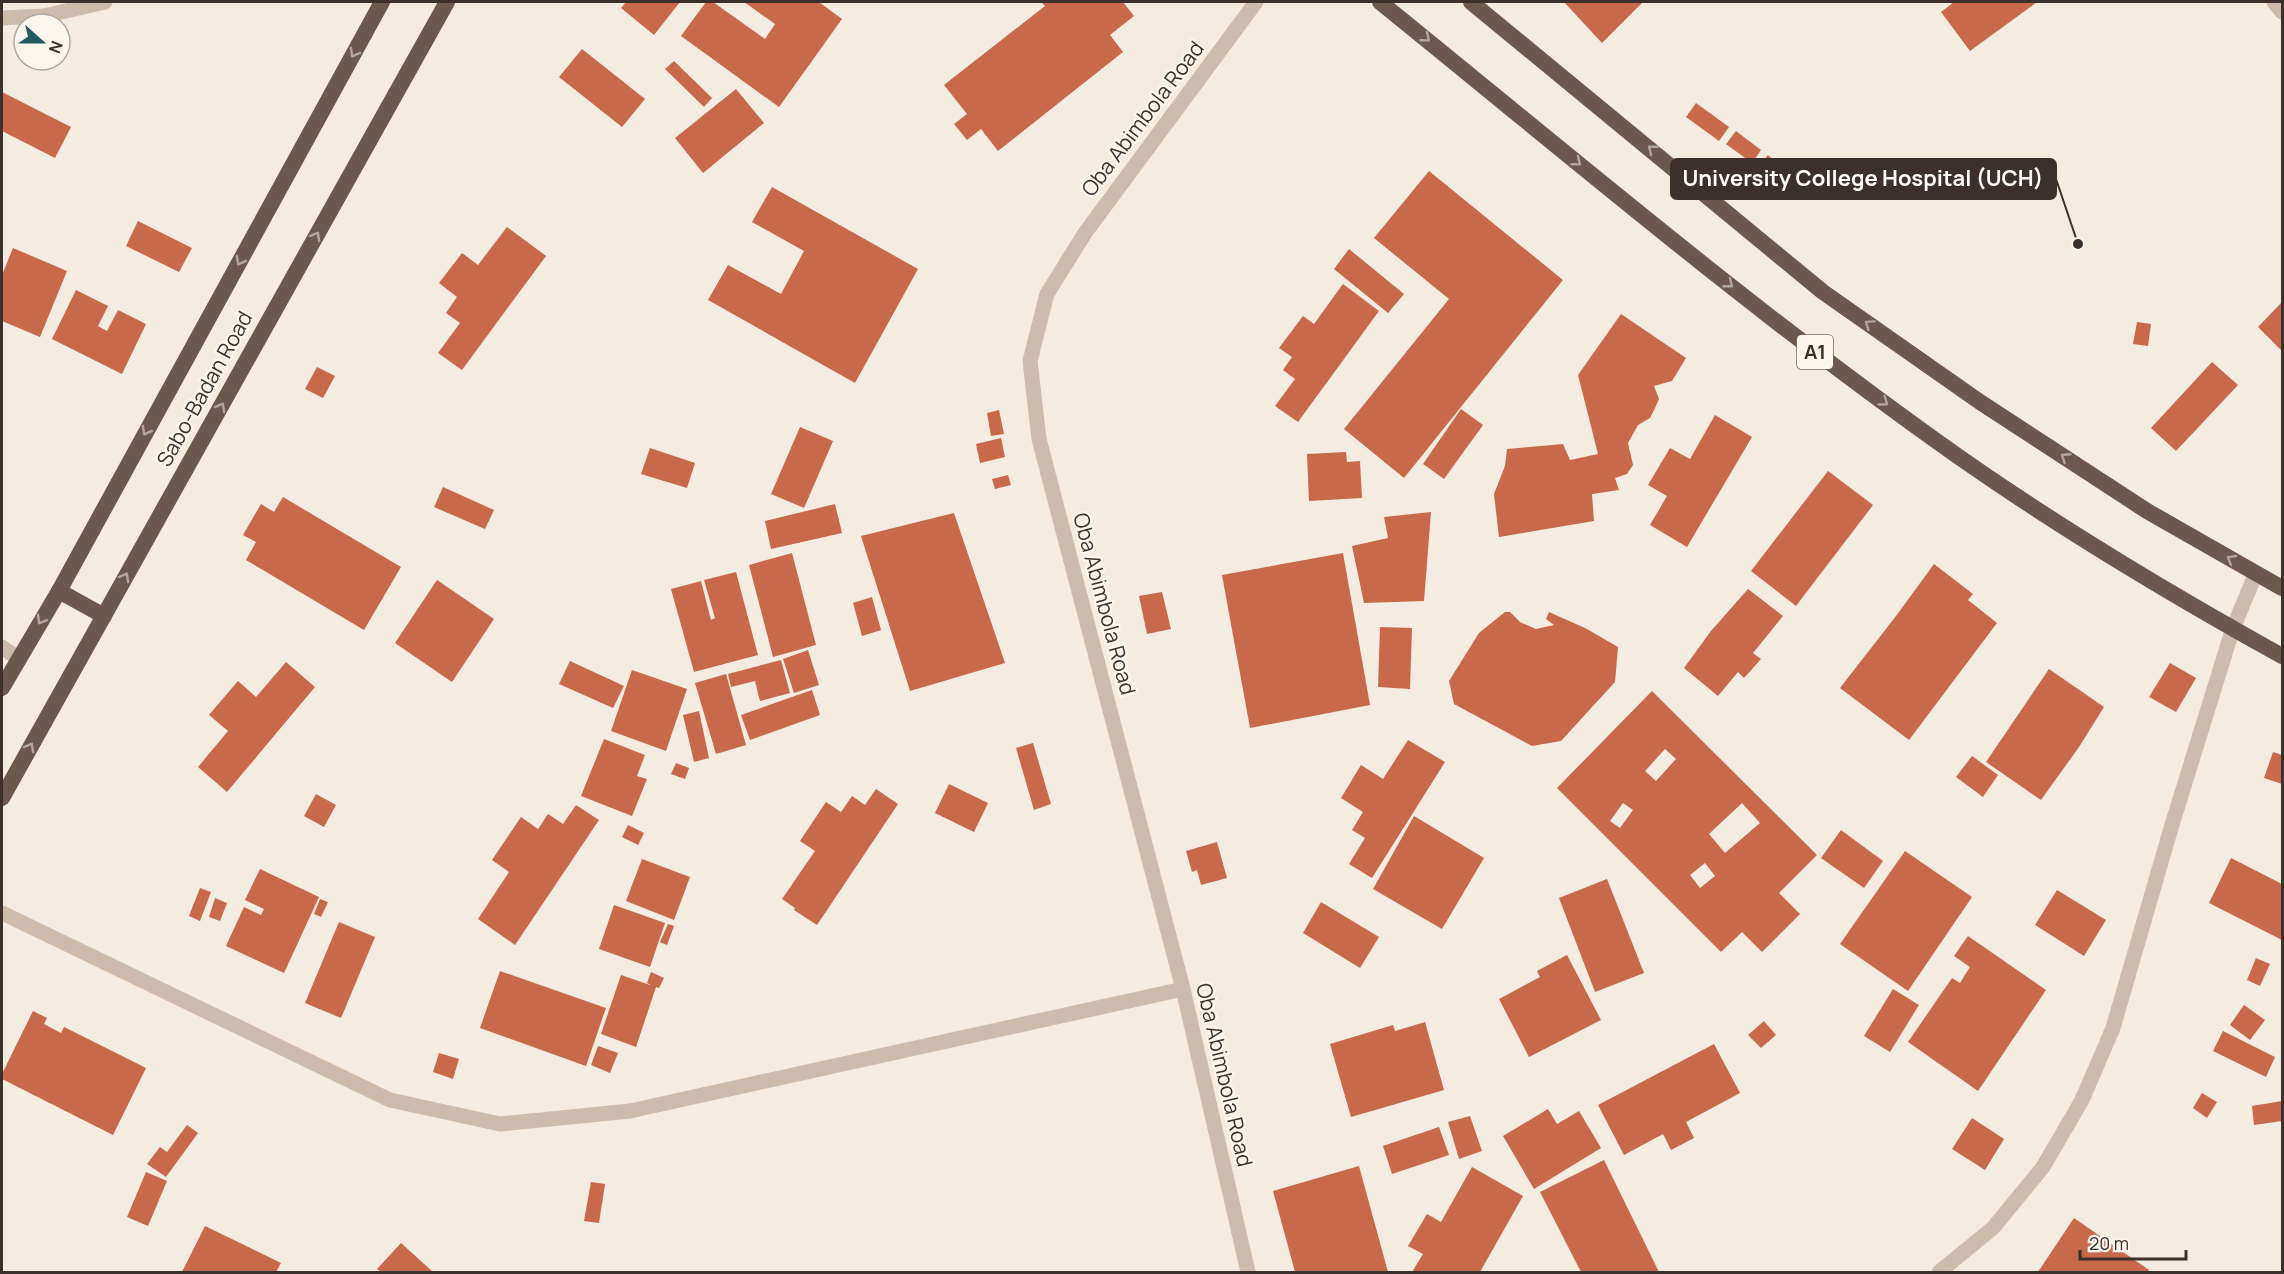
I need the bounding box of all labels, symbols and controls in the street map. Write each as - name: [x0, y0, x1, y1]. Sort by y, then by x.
- north arrow: [12, 12, 72, 72]
- one-way arrow: [1419, 31, 1430, 42]
- street label: Oba Abimbola Road: [1075, 35, 1210, 202]
- text: N: [44, 38, 68, 57]
- one-way arrow: [350, 47, 361, 57]
- one-way arrow: [1648, 146, 1659, 157]
- one-way arrow: [1570, 154, 1581, 165]
- callout: University College Hospital (UCH): [1671, 159, 2056, 199]
- text: University College Hospital (UCH): [1682, 163, 2044, 193]
- one-way arrow: [309, 232, 320, 243]
- one-way arrow: [236, 254, 247, 265]
- one-way arrow: [1722, 276, 1733, 287]
- street label: Sabo-Badan Road: [150, 306, 258, 471]
- one-way arrow: [1865, 320, 1876, 331]
- road number: A1: [1797, 335, 1833, 369]
- one-way arrow: [1877, 395, 1888, 406]
- one-way arrow: [214, 402, 225, 413]
- one-way arrow: [142, 425, 153, 436]
- one-way arrow: [2061, 453, 2071, 465]
- street label: Oba Abimbola Road: [1067, 510, 1143, 698]
- one-way arrow: [2227, 555, 2238, 566]
- one-way arrow: [118, 573, 129, 583]
- one-way arrow: [37, 614, 49, 624]
- one-way arrow: [23, 743, 34, 753]
- street label: Oba Abimbola Road: [1190, 980, 1260, 1169]
- scale bar: [2080, 1223, 2186, 1261]
- text: 20 m: [2089, 1231, 2129, 1255]

